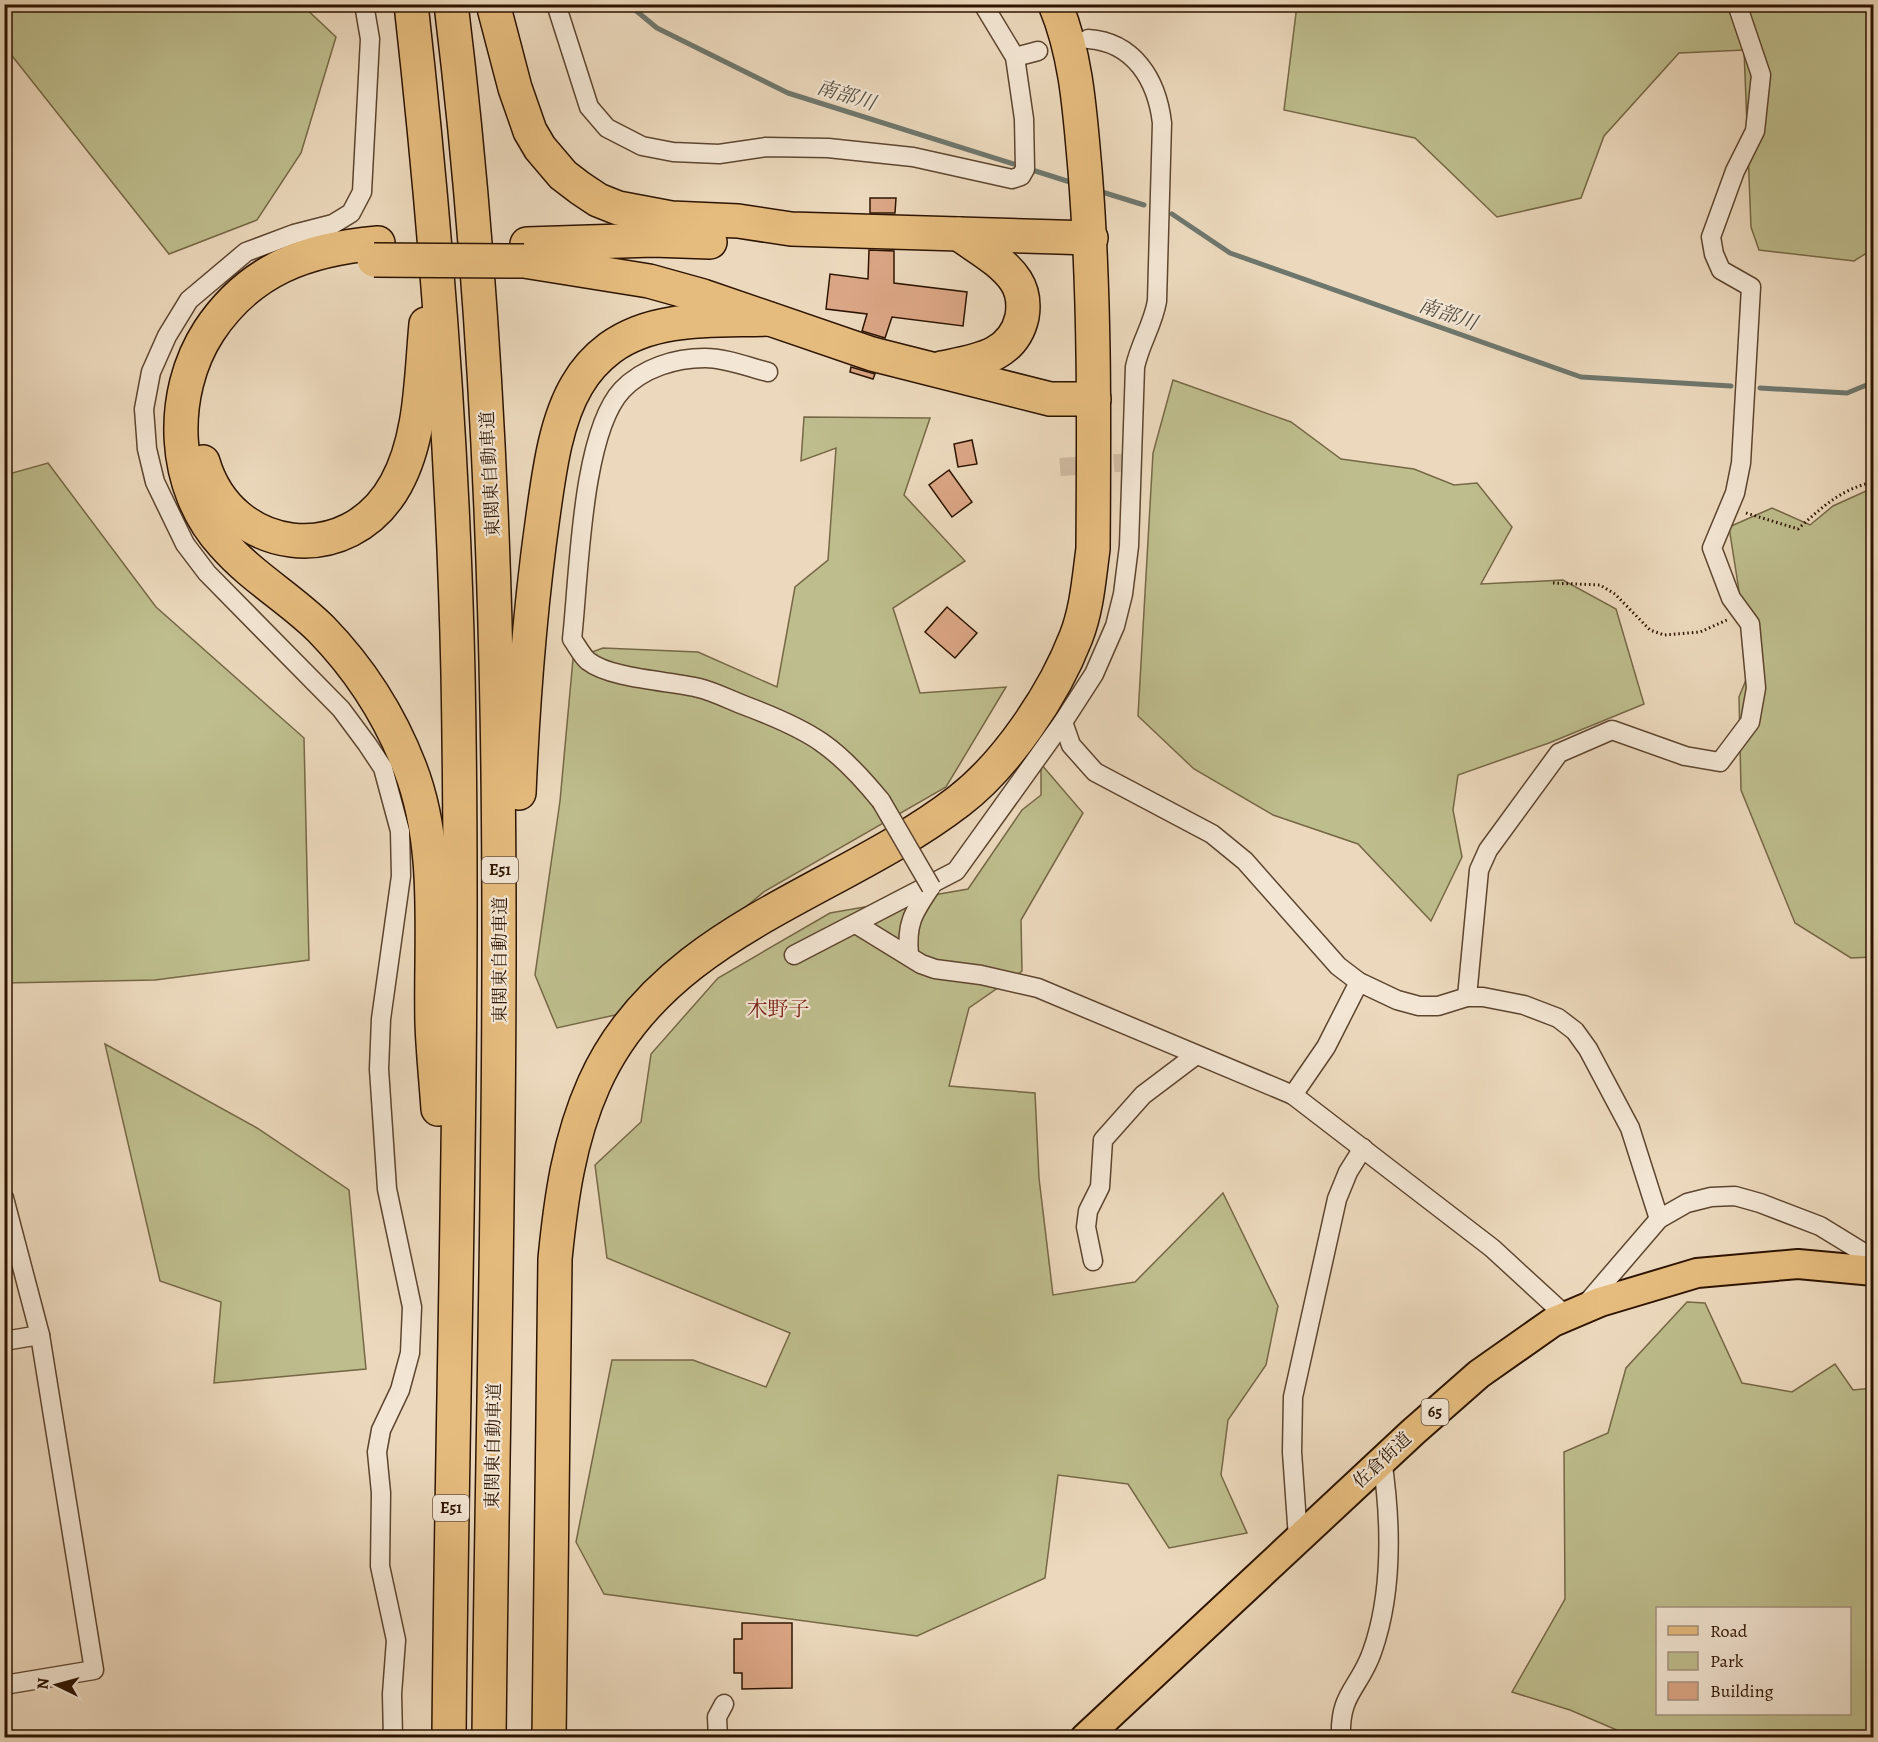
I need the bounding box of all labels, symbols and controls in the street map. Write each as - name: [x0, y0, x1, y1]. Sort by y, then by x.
- water label: 南部川: [813, 73, 881, 117]
- water label: 南部川: [1415, 291, 1483, 337]
- street label: 東関東自動車道: [475, 410, 505, 538]
- road number: E51: [482, 857, 518, 883]
- street label: 東関東自動車道: [488, 897, 512, 1023]
- district label: 木野子: [747, 995, 810, 1023]
- street label: 東関東自動車道: [480, 1383, 506, 1509]
- road number: 65: [1422, 1399, 1448, 1425]
- street label: 佐倉街道: [1347, 1427, 1417, 1493]
- road number: E51: [433, 1495, 469, 1521]
- legend: [1656, 1607, 1851, 1715]
- text: Road: [1710, 1619, 1748, 1643]
- text: Park: [1710, 1649, 1744, 1673]
- north arrow: [27, 1655, 87, 1715]
- text: N: [32, 1677, 55, 1691]
- text: Building: [1710, 1679, 1774, 1703]

